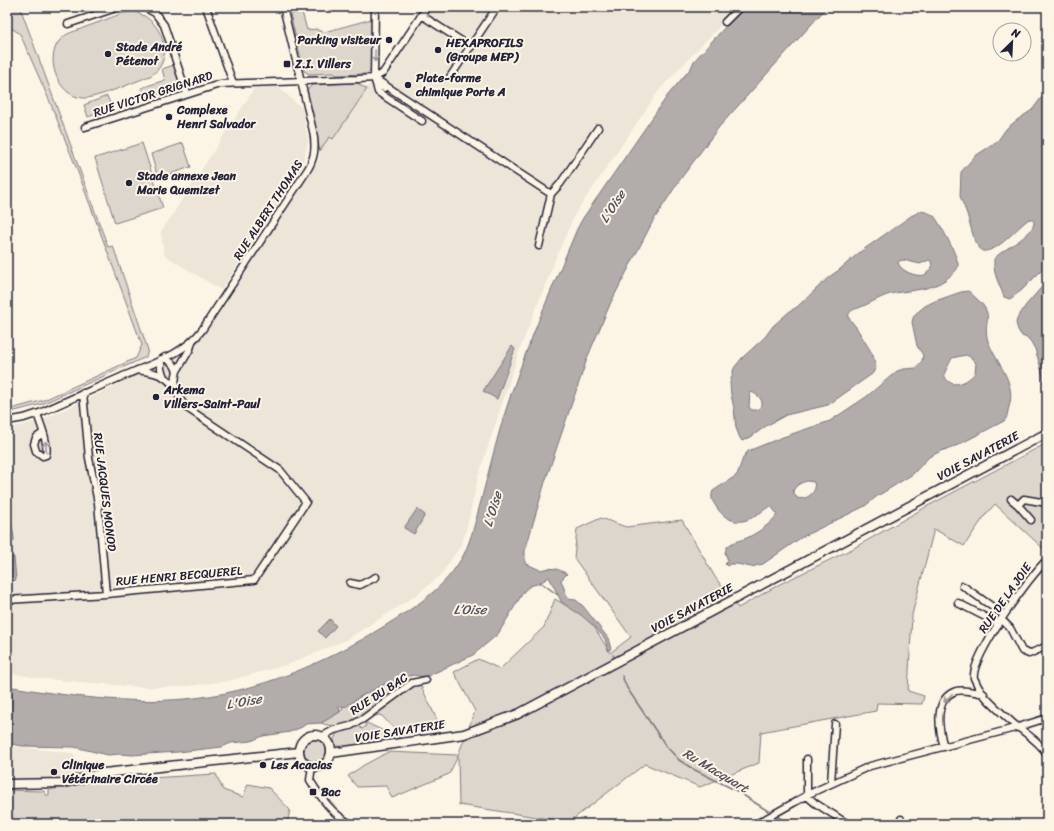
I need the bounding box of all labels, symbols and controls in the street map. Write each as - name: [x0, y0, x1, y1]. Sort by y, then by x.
- north arrow: [992, 22, 1032, 62]
- text: N: [1008, 23, 1024, 44]
- place label: Parking visiteur: [298, 29, 382, 51]
- place label: HEXAPROFILS (Groupe MEP): [445, 32, 524, 68]
- marker: Parking visiteur: [384, 35, 394, 45]
- place label: Stade André Pétenot: [115, 36, 183, 72]
- marker: HEXAPROFILS (Groupe MEP): [433, 45, 443, 55]
- marker: Stade André Pétenot: [103, 49, 113, 59]
- one-way arrow: [371, 49, 379, 62]
- place label: Z.I. Villers: [294, 53, 352, 75]
- marker: Z.I. Villers: [282, 59, 292, 69]
- street label: RUE VICTOR GRIGNARD: [90, 64, 216, 124]
- place label: Plate-forme chimique Porte A: [415, 67, 506, 103]
- marker: Plate-forme chimique Porte A: [403, 80, 413, 90]
- place label: Complexe Henri Salvador: [176, 99, 256, 135]
- marker: Complexe Henri Salvador: [164, 112, 174, 122]
- street label: RUE ALBERT THOMAS: [227, 155, 309, 265]
- place label: Stade annexe Jean Marie Quemizet: [136, 165, 236, 201]
- marker: Stade annexe Jean Marie Quemizet: [124, 178, 134, 188]
- water label: L'Oise: [593, 184, 632, 227]
- place label: Arkema Villers-Saint-Paul: [163, 379, 261, 415]
- marker: Arkema Villers-Saint-Paul: [151, 392, 161, 402]
- street label: VOIE SAVATERIE: [933, 424, 1024, 487]
- street label: RUE JACQUES MONOD: [87, 431, 123, 553]
- one-way arrow: [42, 440, 49, 453]
- water label: L'Oise: [476, 488, 509, 530]
- street label: RUE DE LA JOIE: [972, 557, 1038, 638]
- street label: RUE HENRI BECQUEREL: [115, 559, 244, 592]
- street label: VOIE SAVATERIE: [647, 576, 738, 639]
- water label: L’Oise: [454, 598, 488, 621]
- street label: RUE DU BAC: [345, 667, 413, 721]
- water label: L'Oise: [225, 687, 265, 716]
- one-way arrow: [943, 693, 952, 703]
- street label: VOIE SAVATERIE: [353, 713, 448, 749]
- water label: Ru Macquart: [678, 742, 754, 800]
- place label: Clinique Vétérinaire Circée: [61, 754, 158, 790]
- place label: Les Acacias: [271, 754, 333, 776]
- marker: Les Acacias: [258, 760, 268, 770]
- marker: Clinique Vétérinaire Circée: [49, 767, 59, 777]
- place label: Bac: [321, 781, 342, 803]
- marker: Bac: [308, 787, 318, 797]

